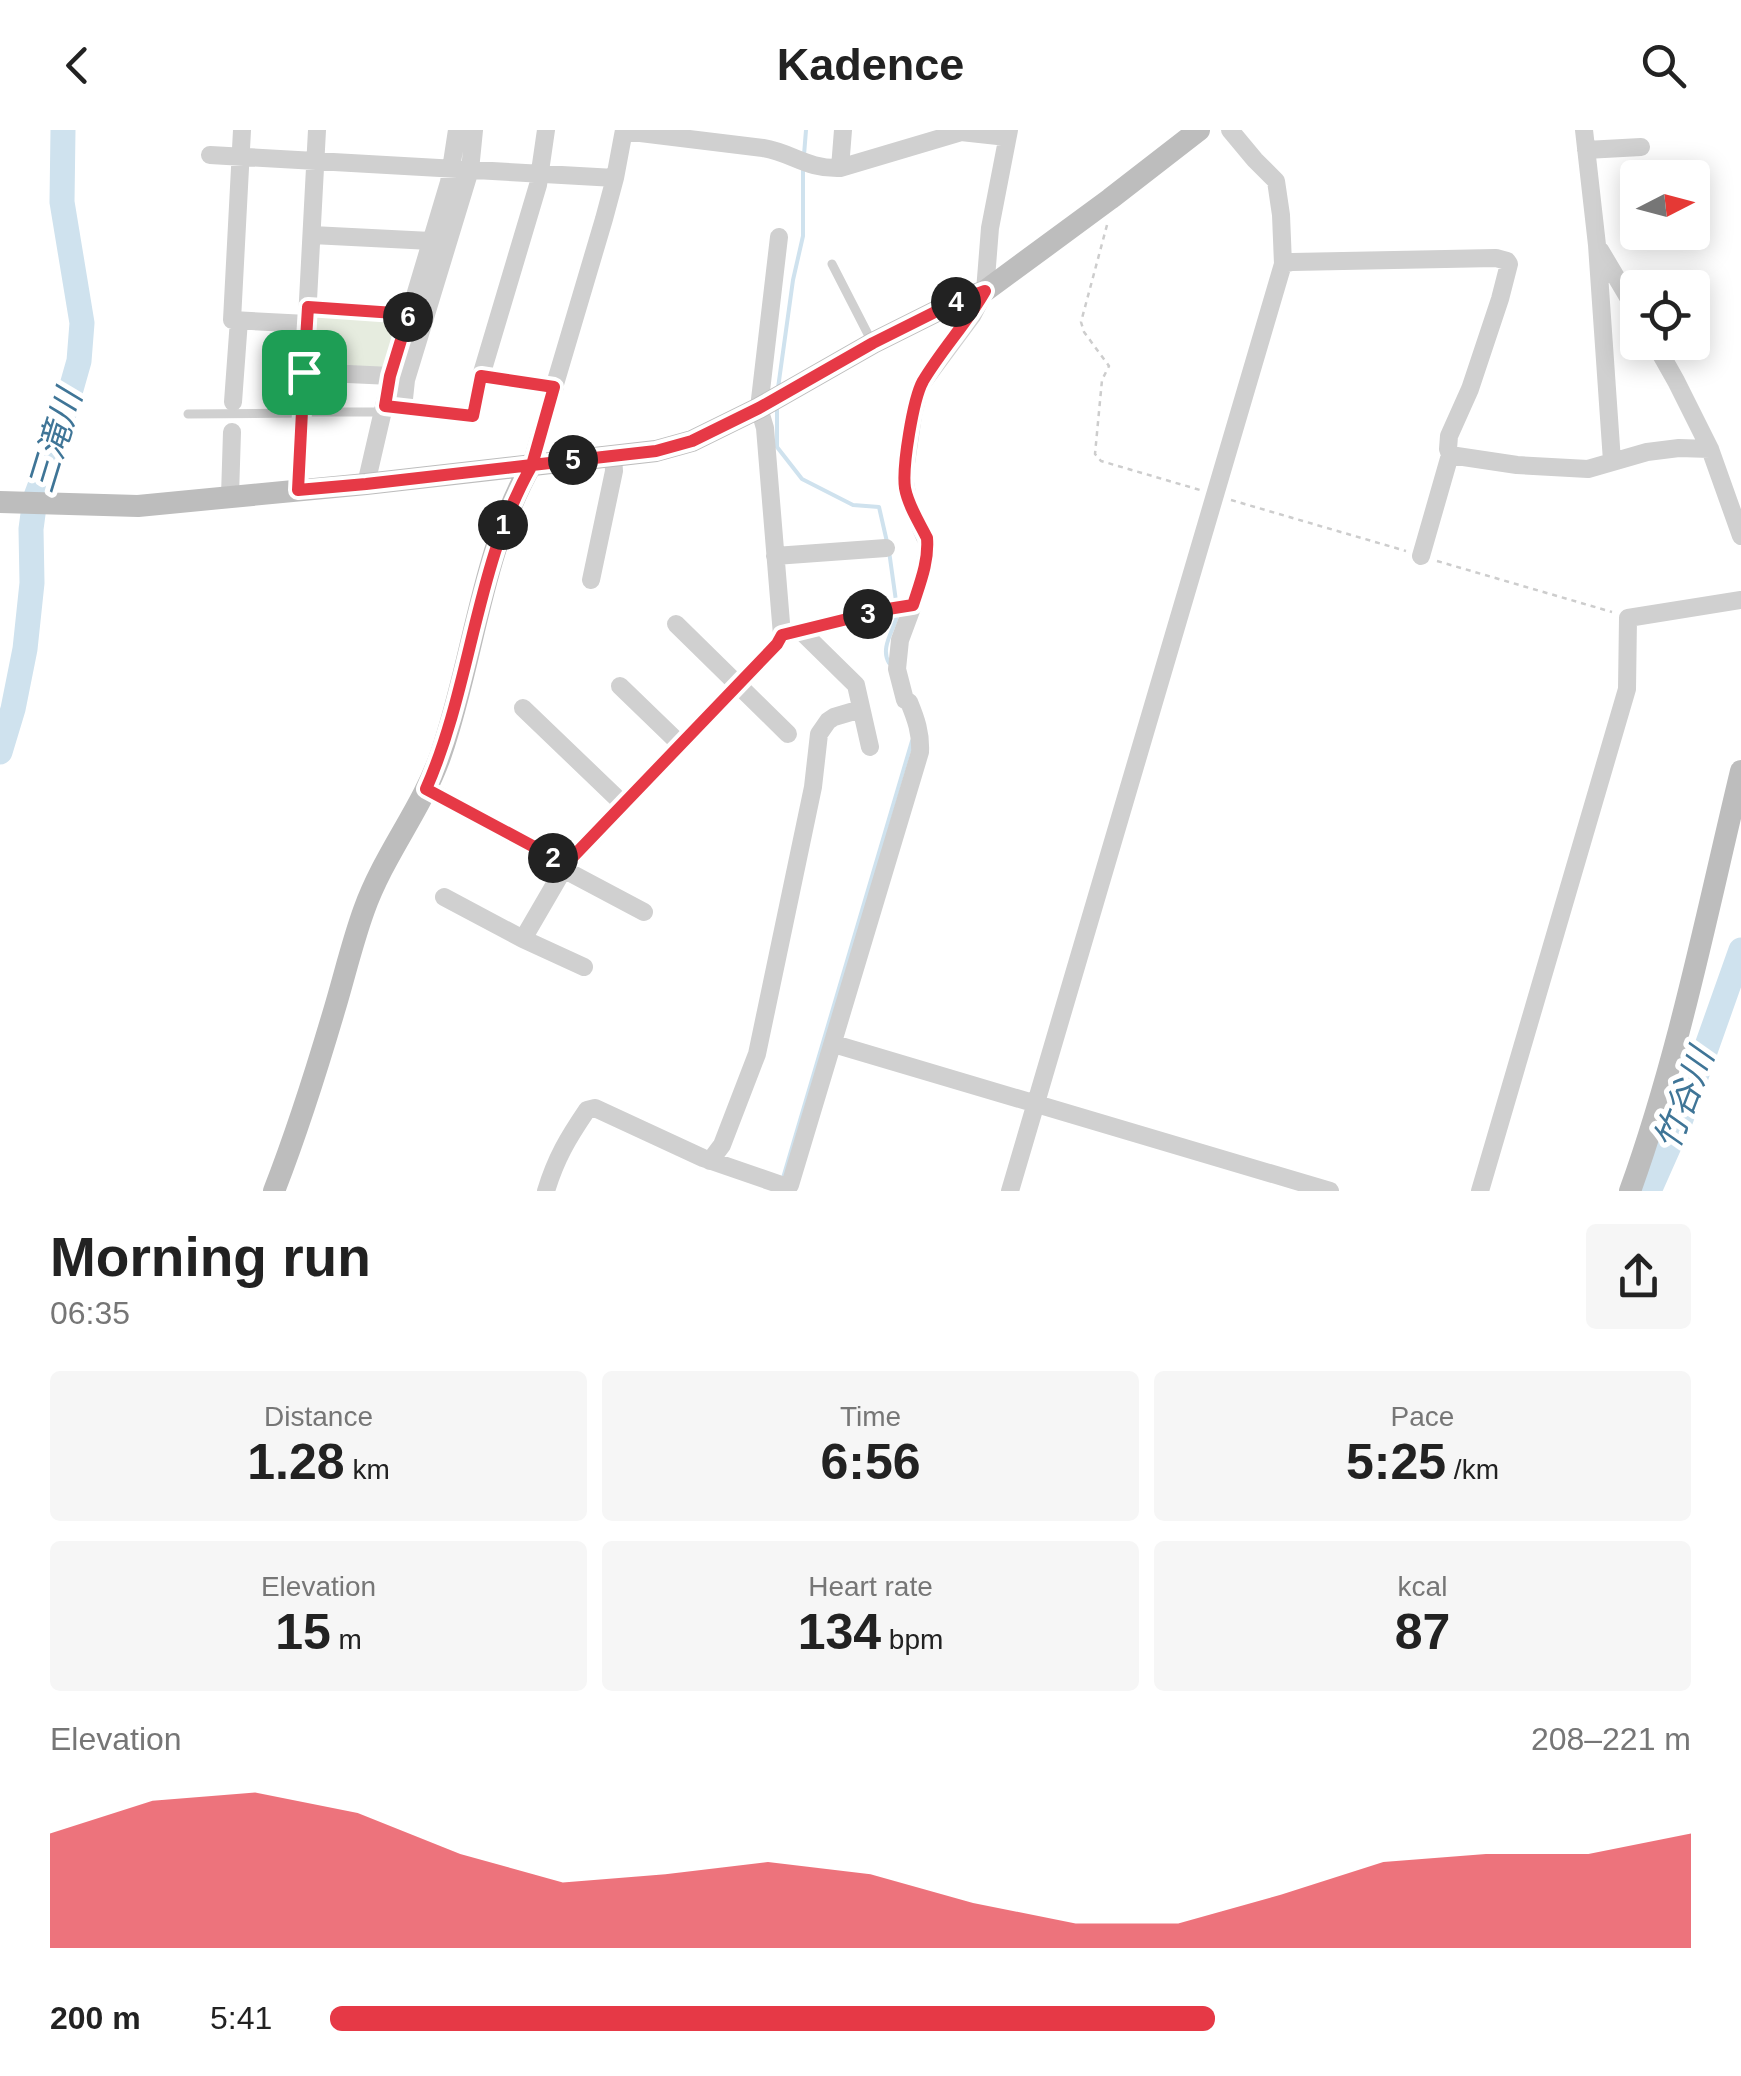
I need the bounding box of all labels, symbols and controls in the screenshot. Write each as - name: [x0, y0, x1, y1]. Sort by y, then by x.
- icon: back: [50, 38, 105, 93]
- icon: search: [1636, 38, 1691, 93]
- text: Kadence: [777, 39, 964, 90]
- north arrow: [1620, 160, 1710, 250]
- map controls: [1620, 160, 1710, 360]
- button: locate: [1620, 270, 1710, 360]
- pin: 4: [931, 277, 981, 327]
- text: 4: [948, 286, 964, 317]
- pin: 6: [383, 292, 433, 342]
- text: 6: [400, 301, 416, 332]
- pin: [262, 330, 347, 415]
- icon: arrive: [277, 345, 332, 400]
- water label: 三滝川: [21, 381, 90, 497]
- pin: 5: [548, 435, 598, 485]
- text: 5: [565, 444, 581, 475]
- pin: 1: [478, 500, 528, 550]
- text: 1: [495, 509, 511, 540]
- pin: 3: [843, 589, 893, 639]
- text: 3: [860, 598, 876, 629]
- pin: 2: [528, 833, 578, 883]
- text: 2: [545, 842, 561, 873]
- water label: 竹谷川: [1647, 1039, 1722, 1155]
- button: share: [1586, 1224, 1691, 1329]
- text: Morning run: [50, 1226, 371, 1288]
- text: 06:35: [50, 1295, 130, 1331]
- text: Distance: [264, 1401, 373, 1432]
- text: Time: [840, 1401, 901, 1432]
- text: Pace: [1391, 1401, 1454, 1432]
- text: 1.28: [247, 1434, 345, 1490]
- text: 6:56: [820, 1434, 921, 1490]
- text: 5:25: [1346, 1434, 1446, 1490]
- text: km: [345, 1454, 390, 1485]
- text: /km: [1446, 1454, 1499, 1485]
- text: Elevation: [261, 1571, 376, 1602]
- text: Heart rate: [808, 1571, 933, 1602]
- text: kcal: [1398, 1571, 1447, 1602]
- text: 15: [275, 1604, 331, 1660]
- text: 134: [798, 1604, 881, 1660]
- text: 87: [1395, 1604, 1450, 1660]
- text: m: [331, 1624, 362, 1655]
- text: bpm: [881, 1624, 943, 1655]
- text: Elevation: [50, 1721, 182, 1757]
- text: 208–221 m: [1531, 1721, 1691, 1757]
- text: 200 m: [50, 2000, 141, 2036]
- text: 5:41: [210, 2000, 272, 2036]

